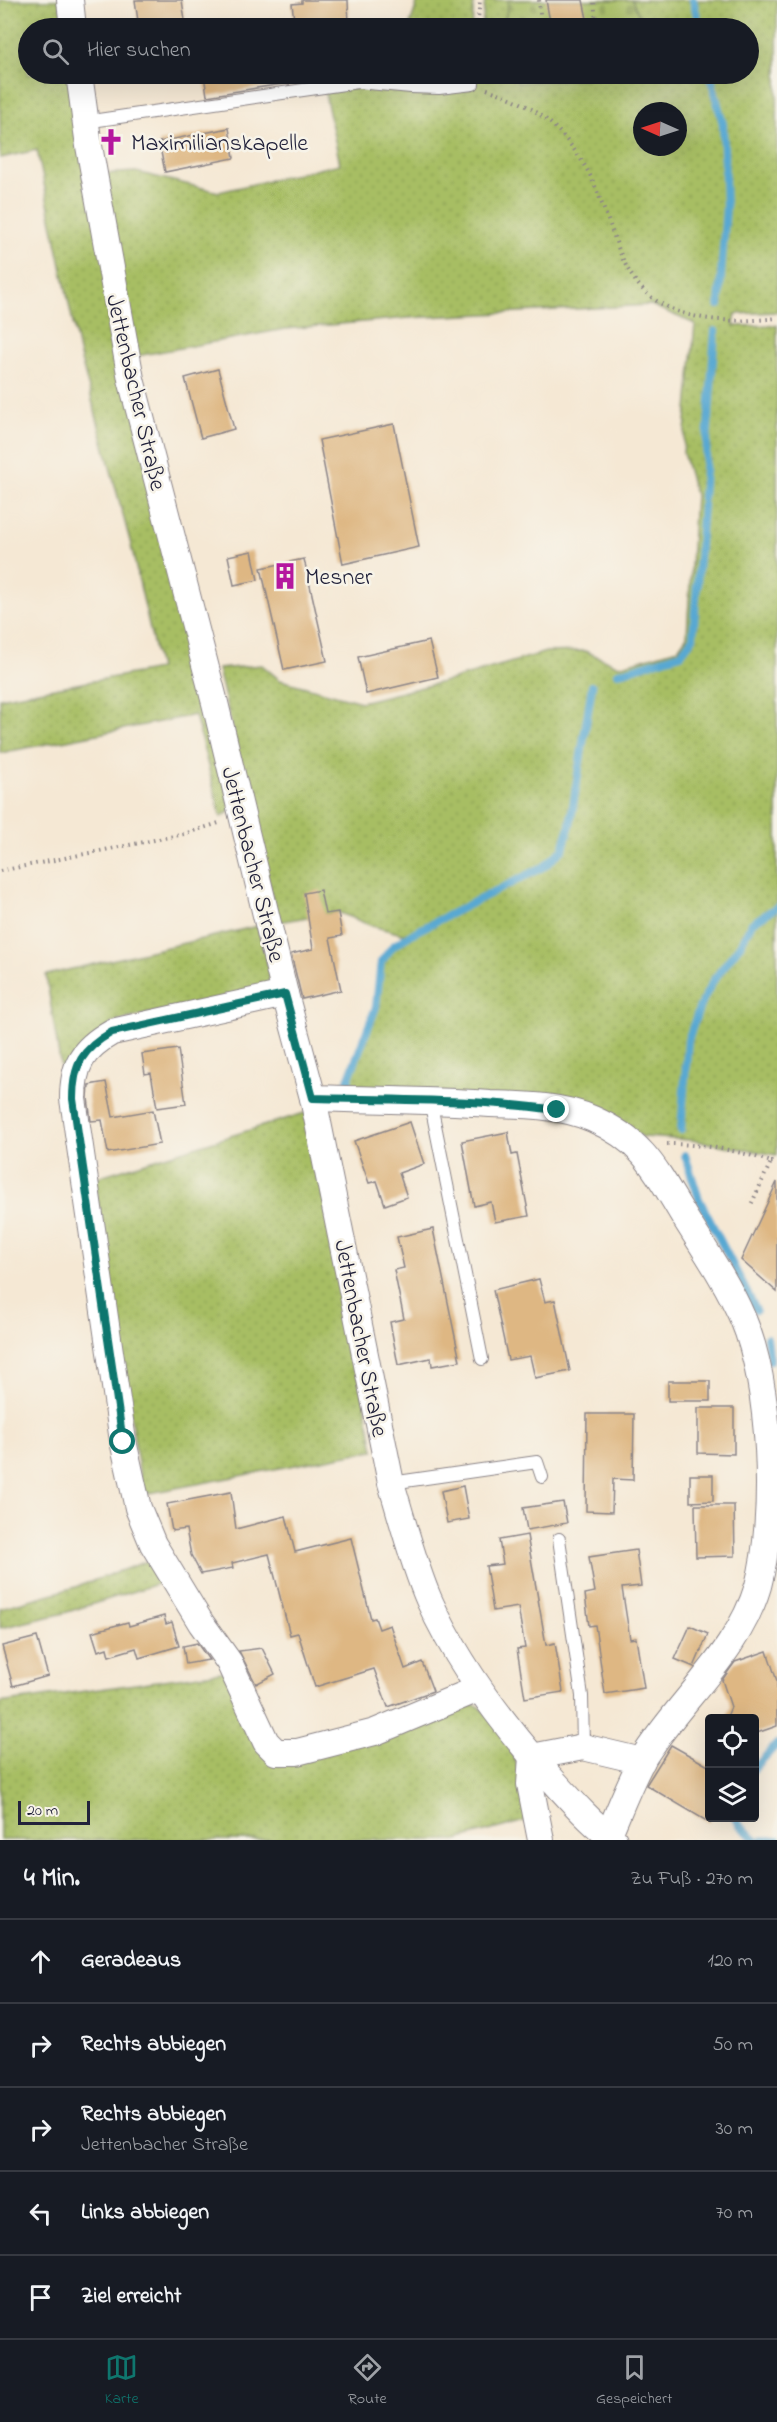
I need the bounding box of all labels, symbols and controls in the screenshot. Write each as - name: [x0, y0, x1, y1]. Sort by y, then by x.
- search box: [18, 18, 759, 84]
- icon: search: [39, 35, 72, 68]
- text: Hier suchen: [87, 35, 191, 67]
- north arrow: [633, 102, 687, 156]
- church icon: Maximilianskapelle: [96, 127, 126, 157]
- place label: Maximilianskapelle: [131, 127, 308, 162]
- street label: Jettenbacher Straße: [95, 291, 174, 494]
- building icon: Mesner: [270, 561, 300, 591]
- place label: Mesner: [305, 561, 373, 596]
- street label: Jettenbacher Straße: [210, 763, 293, 966]
- route end: [543, 1096, 569, 1122]
- street label: Jettenbacher Straße: [323, 1237, 396, 1440]
- route start: [109, 1428, 135, 1454]
- map controls: [705, 1714, 759, 1822]
- button: locate: [705, 1714, 759, 1768]
- button: layers: [705, 1768, 759, 1822]
- scale bar: [18, 1798, 90, 1826]
- text: 20 m: [27, 1799, 58, 1823]
- text: 4 Min.: [24, 1860, 80, 1898]
- text: Zu Fuß · 270 m: [630, 1865, 753, 1894]
- icon: ahead: [24, 1945, 57, 1978]
- text: Geradeaus: [81, 1945, 181, 1977]
- text: 120 m: [708, 1947, 753, 1976]
- icon: right: [24, 2029, 57, 2062]
- text: Rechts abbiegen: [81, 2029, 226, 2061]
- text: 50 m: [712, 2031, 753, 2060]
- text: Rechts abbiegen: [81, 2099, 226, 2131]
- icon: right: [24, 2113, 57, 2146]
- text: 30 m: [716, 2115, 753, 2144]
- text: Jettenbacher Straße: [81, 2131, 248, 2160]
- icon: left: [24, 2197, 57, 2230]
- text: Links abbiegen: [81, 2197, 209, 2229]
- text: 70 m: [716, 2199, 753, 2228]
- icon: arrive: [24, 2281, 57, 2314]
- text: Ziel erreicht: [81, 2281, 181, 2313]
- tab: Karte: [105, 2351, 139, 2411]
- tab: Route: [348, 2351, 387, 2411]
- tab: Gespeichert: [596, 2351, 672, 2411]

